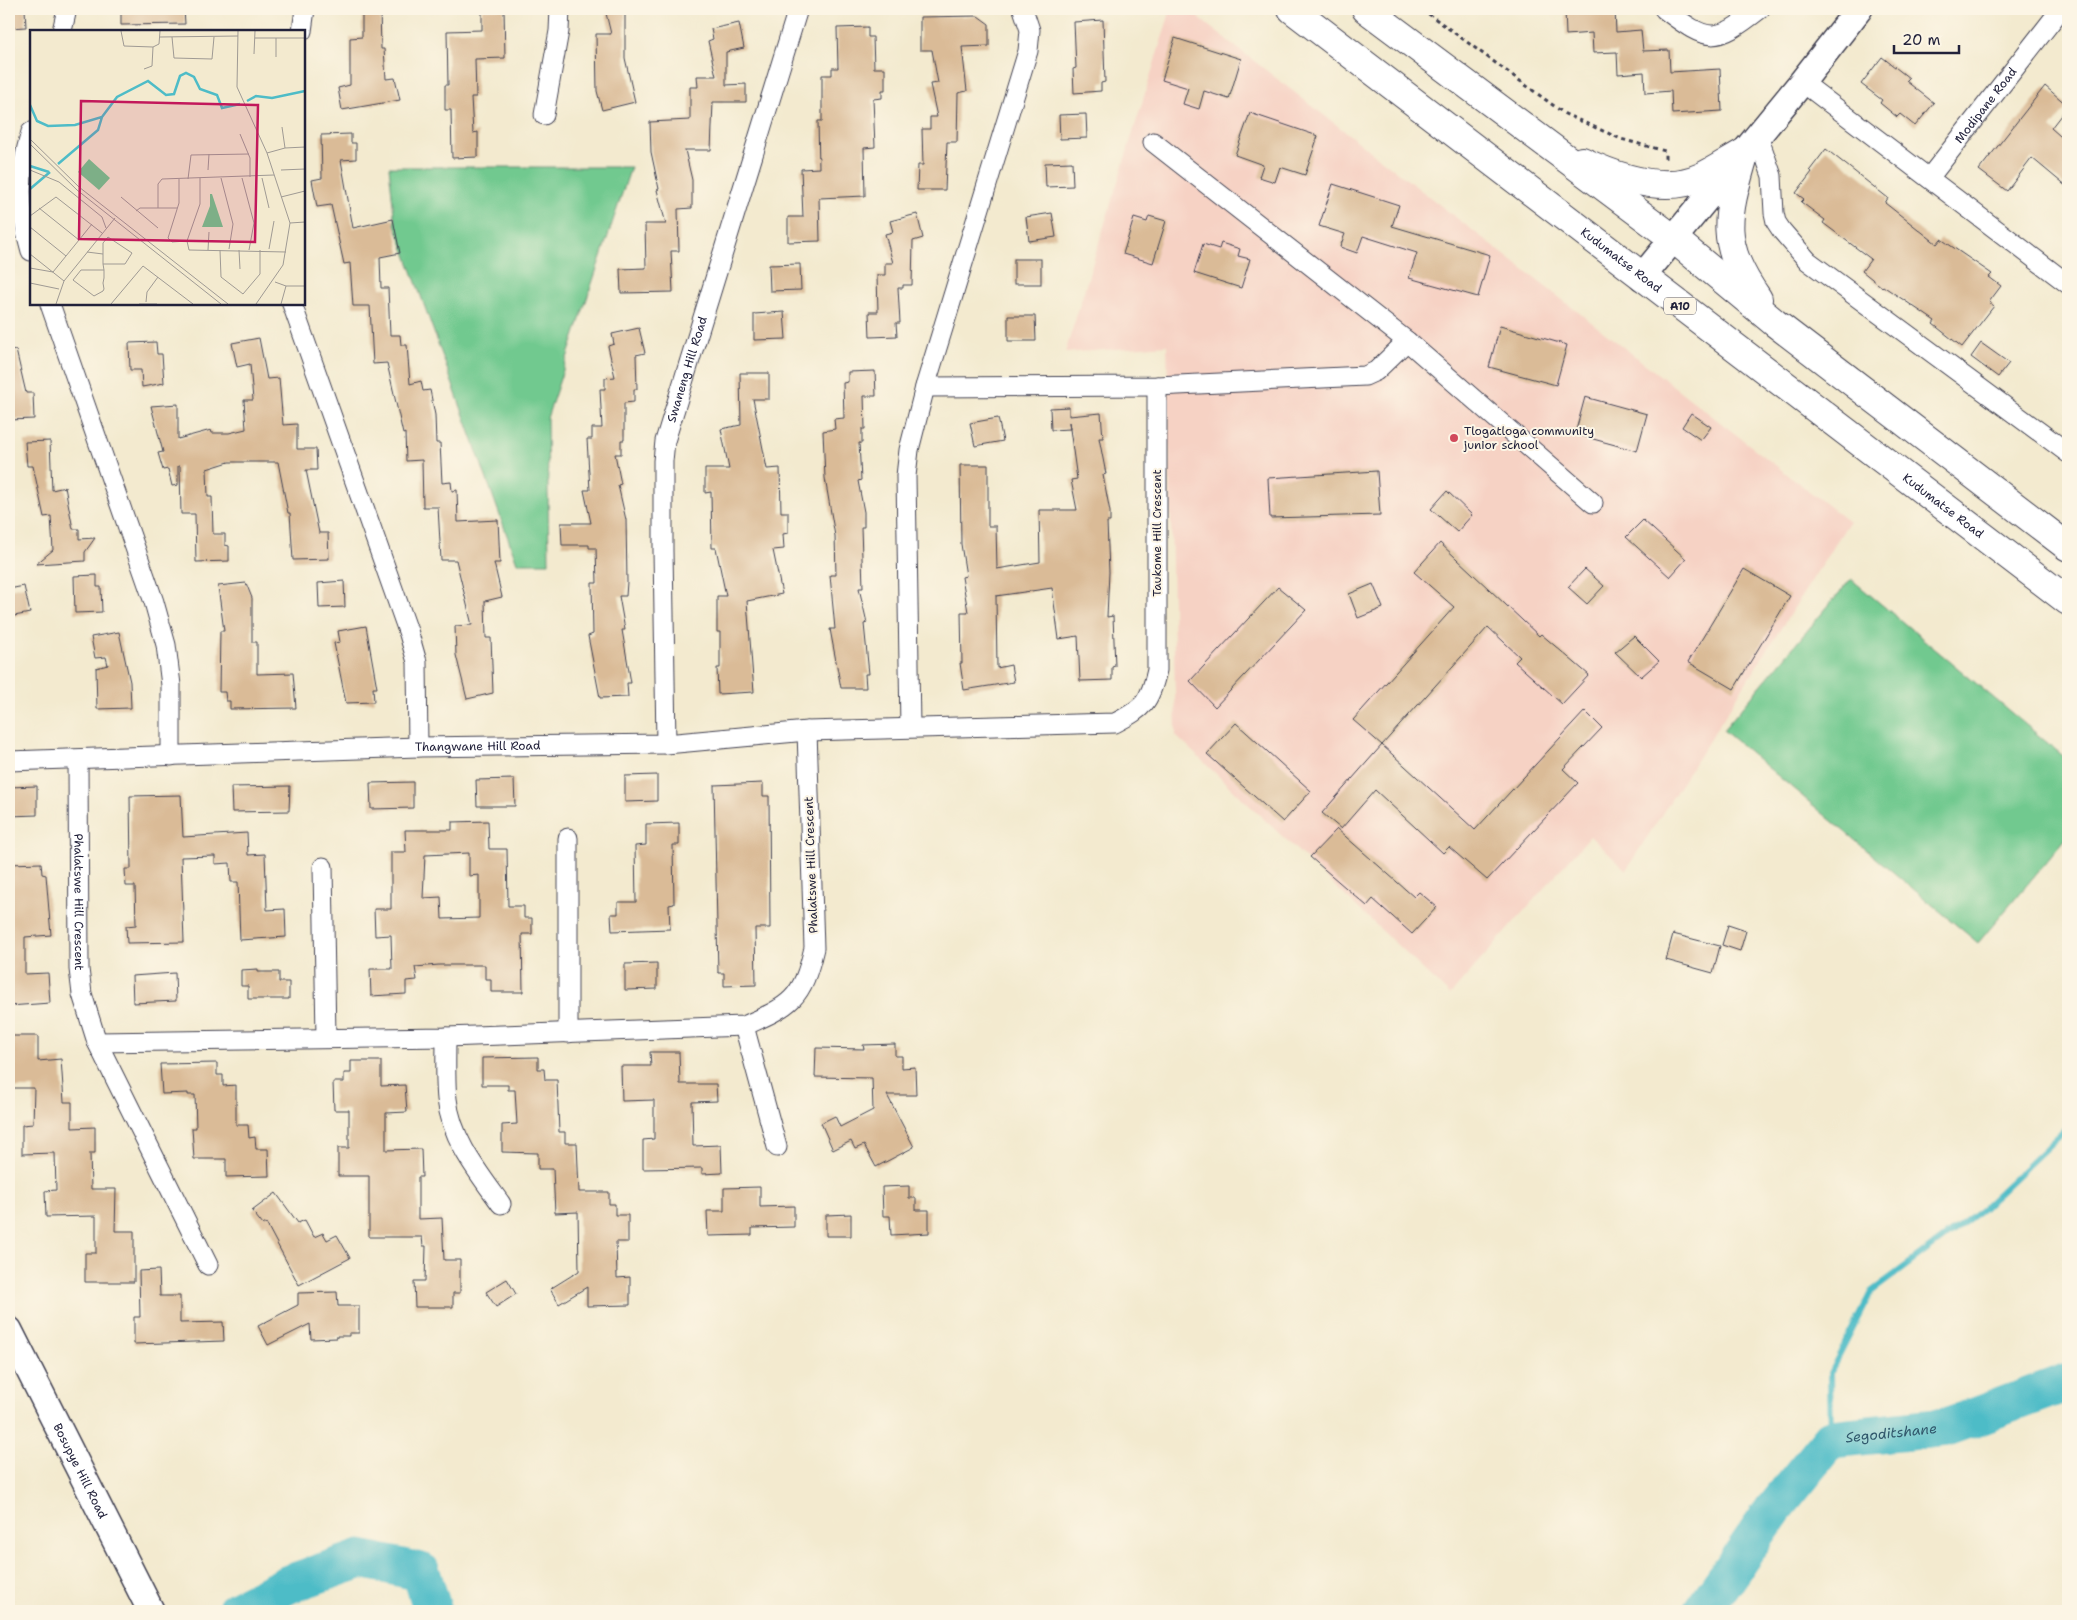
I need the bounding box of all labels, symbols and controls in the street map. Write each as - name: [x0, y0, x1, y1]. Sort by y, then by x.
- scale bar: [1894, 22, 1960, 54]
- inset map: [30, 30, 305, 305]
- text: 20 m: [1902, 30, 1941, 50]
- street label: Modipane Road: [1951, 64, 2021, 147]
- street label: Kudumatse Road: [1577, 224, 1665, 296]
- road number: A10: [1664, 298, 1696, 314]
- street label: Swaneng Hill Road: [663, 314, 711, 424]
- place label: Tlogatloga community junior school: [1463, 423, 1594, 453]
- marker: Tlogatloga community junior school: [1448, 432, 1460, 444]
- street label: Taukome Hill Crescent: [1149, 469, 1165, 597]
- street label: Kudumatse Road: [1899, 470, 1987, 542]
- street label: Thangwane Hill Road: [415, 738, 541, 755]
- street label: Phalatswe Hill Crescent: [801, 796, 821, 934]
- street label: Phalatswe Hill Crescent: [70, 833, 87, 971]
- water label: Segoditshane: [1845, 1419, 1938, 1446]
- street label: Bosupye Hill Road: [50, 1421, 111, 1522]

